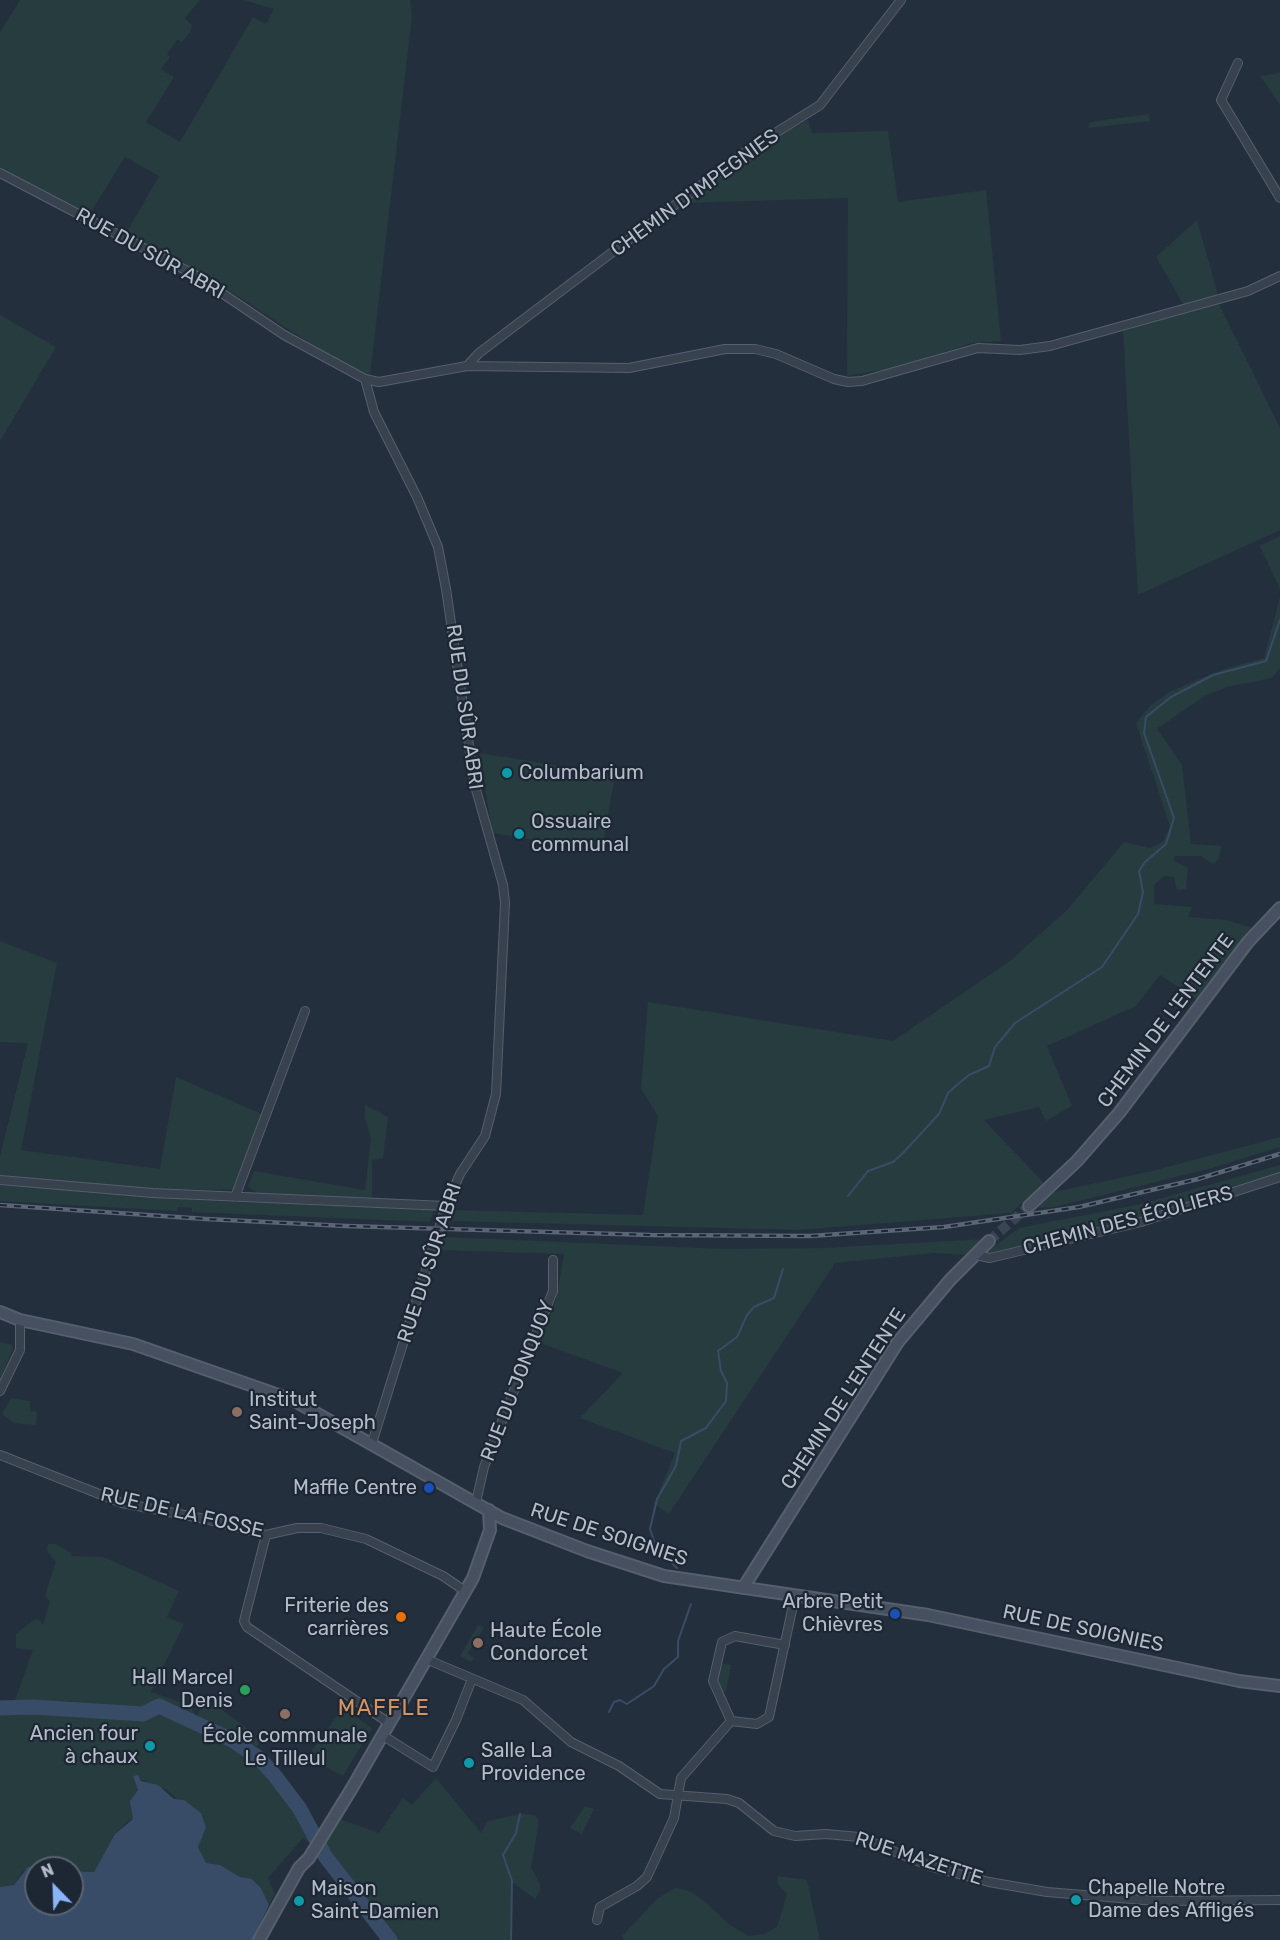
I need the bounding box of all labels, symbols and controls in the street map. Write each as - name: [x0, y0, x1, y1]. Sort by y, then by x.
- street label: CHEMIN D'IMPEGNIES: [606, 124, 784, 262]
- street label: RUE DU SÛR ABRI: [71, 203, 229, 305]
- street label: RUE DU SÛR ABRI: [441, 623, 487, 791]
- place label: Columbarium: [519, 761, 644, 785]
- marker: Columbarium: [500, 766, 514, 780]
- place label: Ossuaire communal: [531, 810, 629, 857]
- marker: Ossuaire communal: [512, 827, 526, 841]
- street label: CHEMIN DE L'ENTENTE: [1093, 929, 1239, 1113]
- street label: RUE DU SÛR ABRI: [393, 1180, 467, 1346]
- street label: CHEMIN DES ÉCOLIERS: [1020, 1181, 1236, 1261]
- street label: RUE DU JONQUOY: [476, 1297, 560, 1465]
- street label: CHEMIN DE L'ENTENTE: [776, 1304, 912, 1494]
- place label: Institut Saint-Joseph: [249, 1388, 376, 1435]
- marker: Institut Saint-Joseph: [230, 1405, 244, 1419]
- place label: Maffle Centre: [293, 1476, 417, 1500]
- marker: Maffle Centre: [422, 1481, 436, 1495]
- street label: RUE DE LA FOSSE: [98, 1483, 266, 1543]
- street label: RUE DE SOIGNIES: [527, 1498, 691, 1572]
- place label: Arbre Petit Chièvres: [782, 1590, 883, 1637]
- place label: Friterie des carrières: [284, 1594, 389, 1641]
- street label: RUE DE SOIGNIES: [1000, 1600, 1166, 1658]
- marker: Arbre Petit Chièvres: [888, 1607, 902, 1621]
- marker: Friterie des carrières: [394, 1610, 408, 1624]
- place label: Haute École Condorcet: [490, 1619, 602, 1666]
- marker: Haute École Condorcet: [471, 1636, 485, 1650]
- place label: Hall Marcel Denis: [132, 1666, 233, 1713]
- marker: Hall Marcel Denis: [238, 1683, 252, 1697]
- district label: MAFFLE: [338, 1696, 430, 1722]
- marker: École communale Le Tilleul: [278, 1707, 292, 1721]
- place label: Ancien four à chaux: [30, 1722, 138, 1769]
- place label: École communale Le Tilleul: [203, 1724, 367, 1771]
- marker: Ancien four à chaux: [143, 1739, 157, 1753]
- place label: Salle La Providence: [481, 1739, 586, 1786]
- marker: Salle La Providence: [462, 1756, 476, 1770]
- street label: RUE MAZETTE: [852, 1827, 986, 1891]
- north arrow: [24, 1856, 84, 1916]
- text: N: [39, 1860, 57, 1882]
- place label: Chapelle Notre Dame des Affligés: [1088, 1876, 1254, 1923]
- place label: Maison Saint-Damien: [311, 1877, 439, 1924]
- marker: Chapelle Notre Dame des Affligés: [1069, 1893, 1083, 1907]
- marker: Maison Saint-Damien: [292, 1894, 306, 1908]

